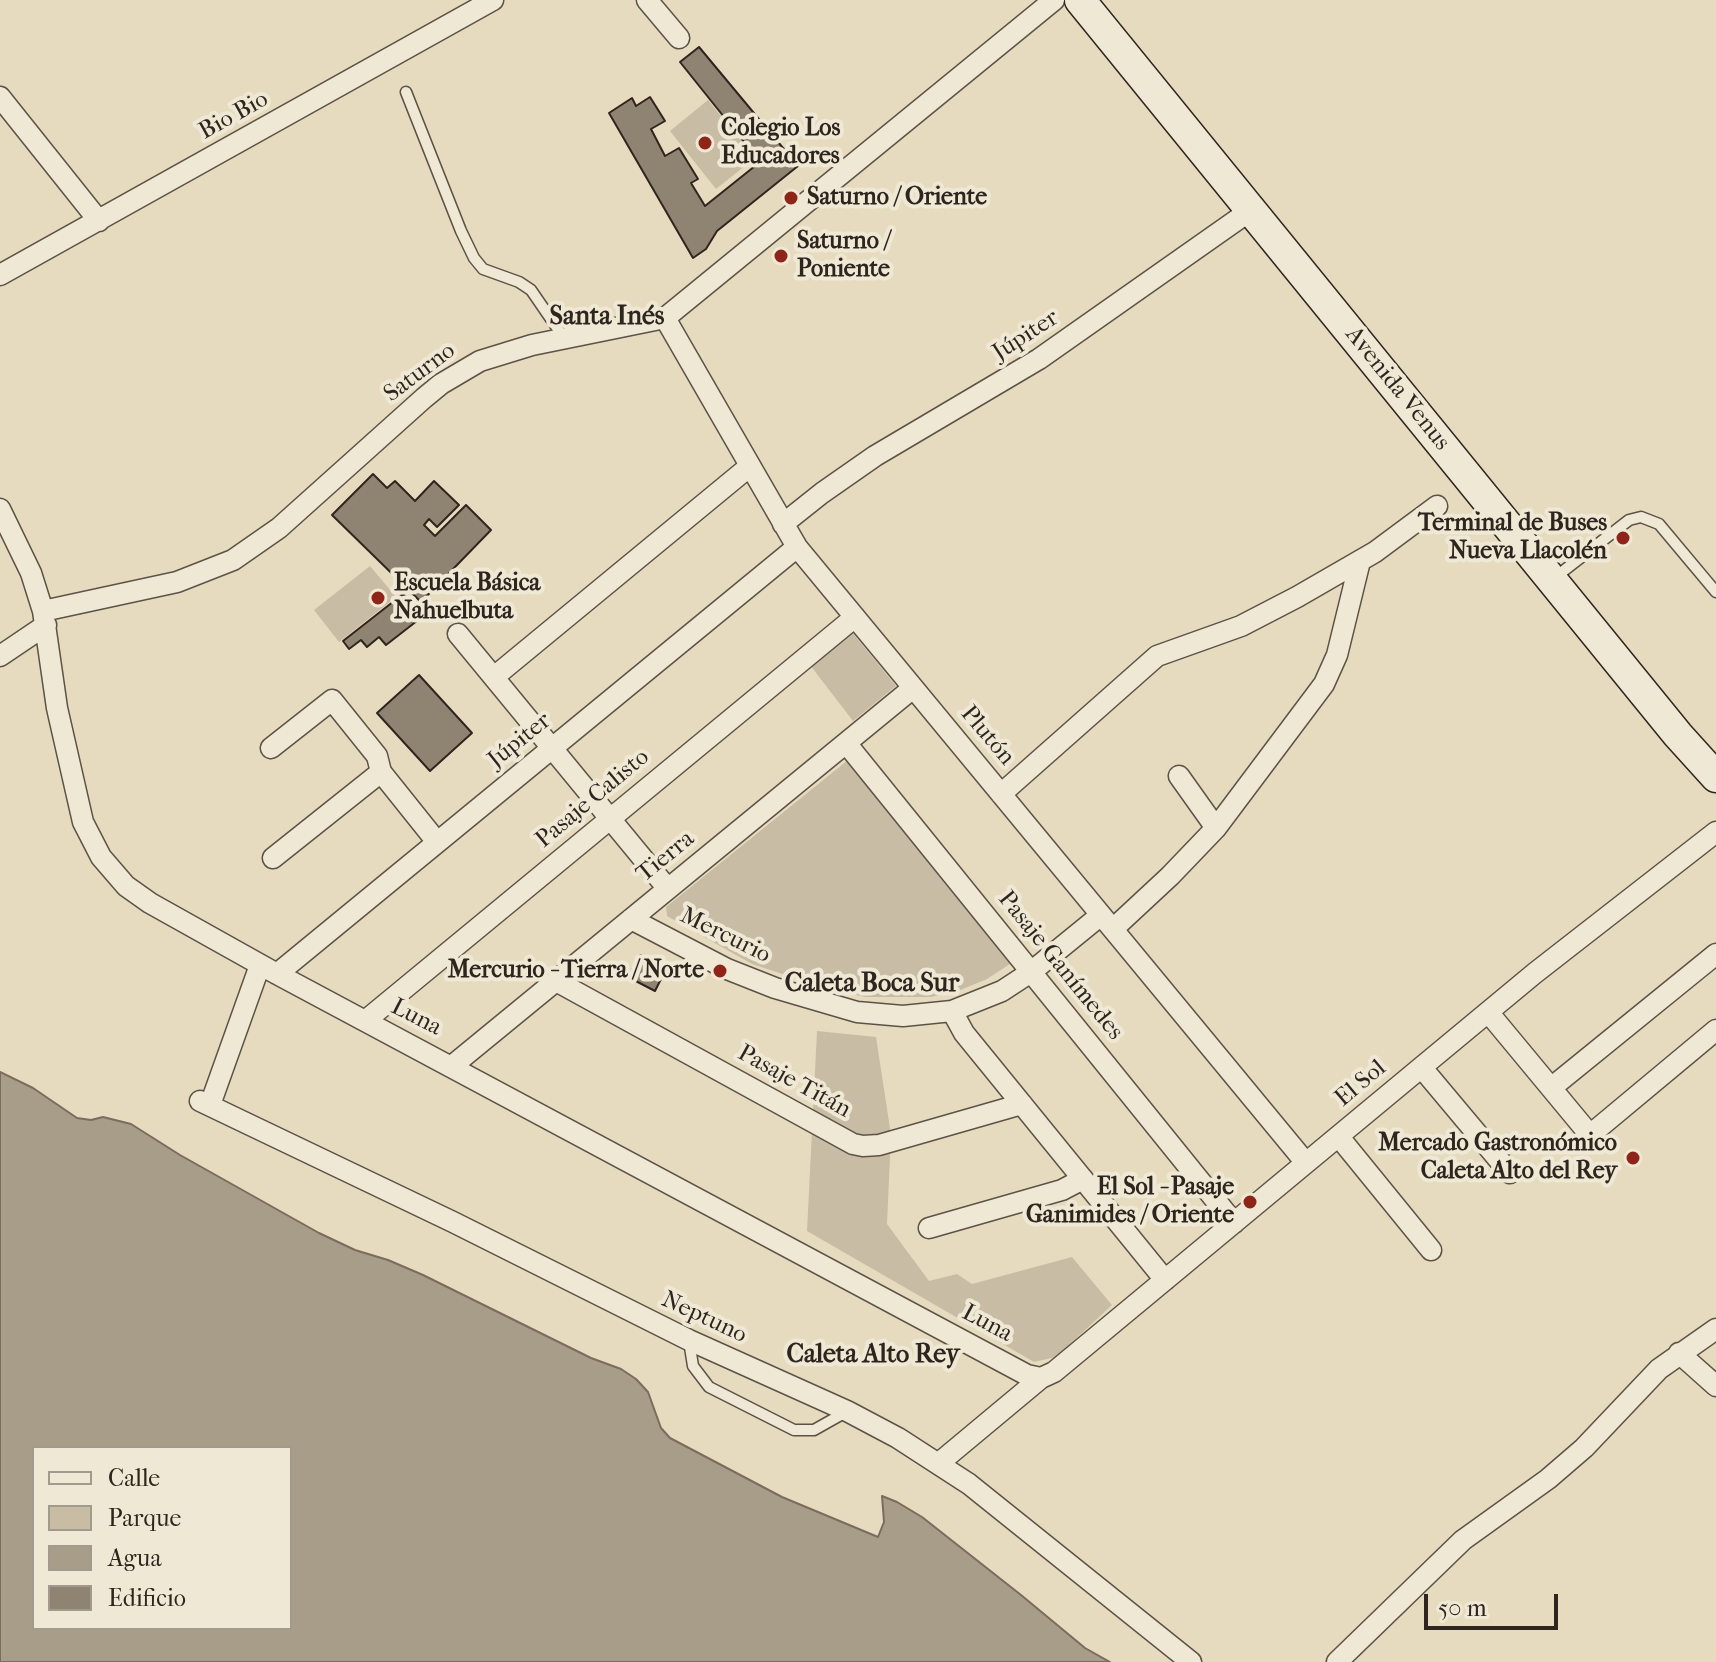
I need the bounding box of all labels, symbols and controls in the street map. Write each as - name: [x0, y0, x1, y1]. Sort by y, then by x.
- street label: Bio Bio: [194, 85, 274, 147]
- place label: Colegio Los Educadores: [721, 115, 840, 171]
- marker: Colegio Los Educadores: [696, 134, 714, 152]
- place label: Saturno / Oriente: [807, 184, 987, 212]
- marker: Saturno / Oriente: [782, 189, 800, 207]
- place label: Saturno / Poniente: [797, 228, 890, 284]
- marker: Saturno / Poniente: [772, 247, 790, 265]
- district label: Santa Inés: [550, 302, 664, 334]
- street label: Júpiter: [988, 304, 1064, 368]
- street label: Avenida Venus: [1338, 321, 1456, 457]
- street label: Saturno: [379, 337, 461, 409]
- place label: Terminal de Buses Nueva Llacolén: [1418, 510, 1607, 566]
- marker: Terminal de Buses Nueva Llacolén: [1614, 529, 1632, 547]
- place label: Escuela Básica Nahuelbuta: [394, 570, 540, 626]
- marker: Escuela Básica Nahuelbuta: [369, 589, 387, 607]
- street label: Plutón: [954, 700, 1020, 772]
- street label: Júpiter: [483, 707, 557, 775]
- street label: Pasaje Calisto: [531, 743, 655, 855]
- street label: Tierra: [631, 825, 701, 889]
- street label: Pasaje Ganímedes: [991, 886, 1129, 1046]
- street label: Mercurio: [675, 902, 775, 970]
- place label: Mercurio - Tierra / Norte: [448, 957, 704, 985]
- marker: Mercurio - Tierra / Norte: [711, 962, 729, 980]
- district label: Caleta Boca Sur: [785, 969, 959, 1001]
- street label: Luna: [386, 993, 446, 1043]
- street label: Pasaje Titán: [733, 1039, 855, 1125]
- street label: El Sol: [1330, 1055, 1392, 1113]
- place label: Mercado Gastronómico Caleta Alto del Rey: [1378, 1130, 1617, 1186]
- marker: Mercado Gastronómico Caleta Alto del Rey: [1624, 1149, 1642, 1167]
- place label: El Sol - Pasaje Ganimides / Oriente: [1026, 1174, 1234, 1230]
- marker: El Sol - Pasaje Ganimides / Oriente: [1241, 1193, 1259, 1211]
- street label: Neptuno: [657, 1286, 751, 1350]
- street label: Luna: [957, 1299, 1017, 1349]
- district label: Caleta Alto Rey: [786, 1340, 960, 1372]
- legend: [32, 1446, 292, 1630]
- text: Calle: [108, 1464, 160, 1492]
- text: Parque: [108, 1504, 181, 1532]
- text: Agua: [108, 1544, 161, 1572]
- scale bar: [1428, 1578, 1562, 1628]
- text: Edificio: [108, 1584, 186, 1612]
- text: 50 m: [1438, 1594, 1487, 1622]

